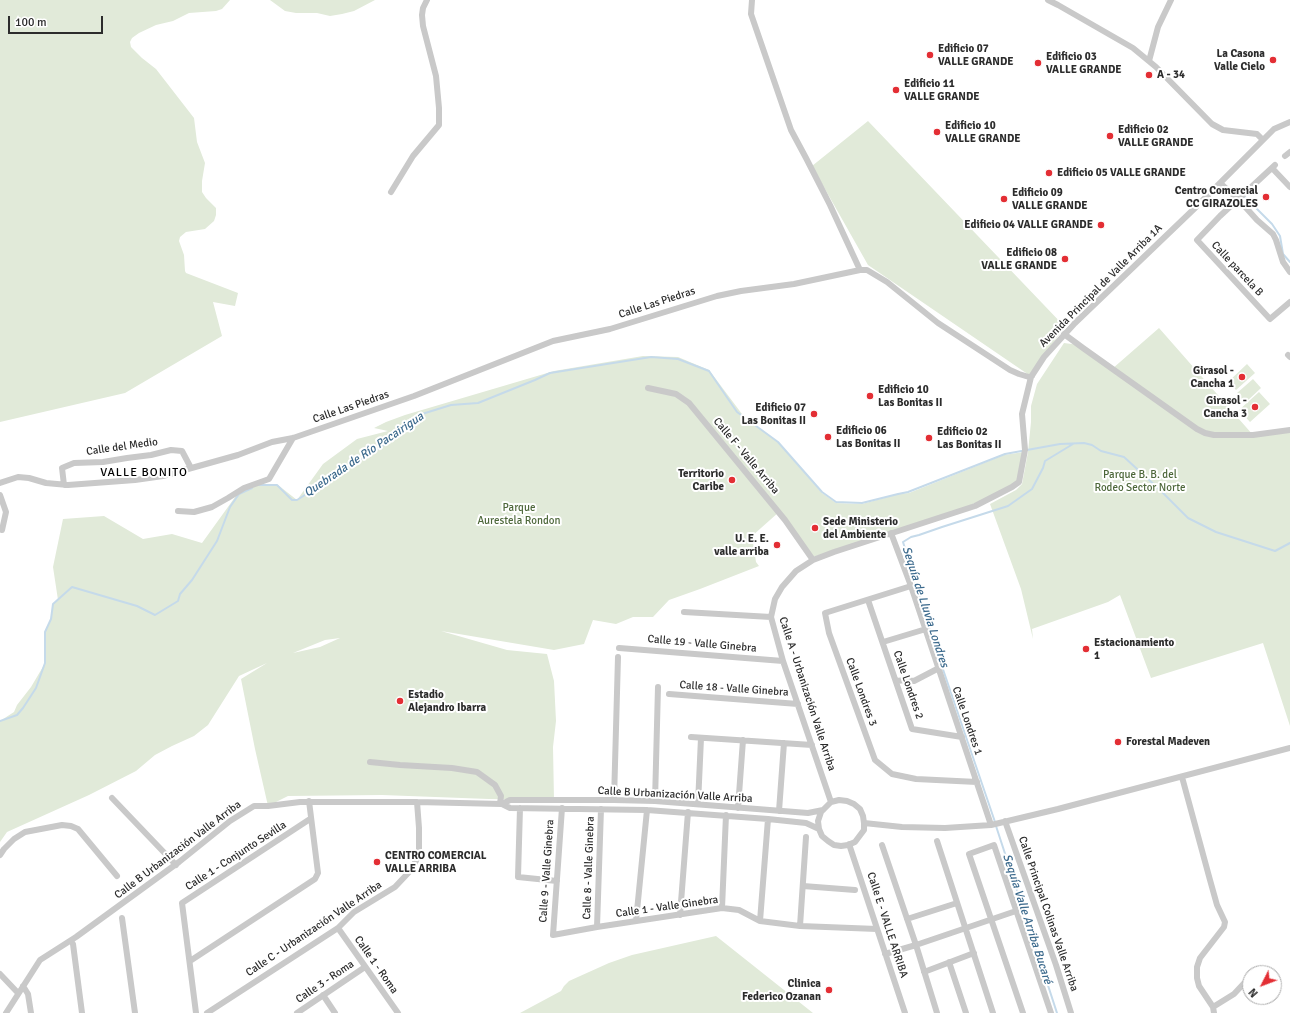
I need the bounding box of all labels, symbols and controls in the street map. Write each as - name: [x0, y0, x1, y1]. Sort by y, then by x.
- scale bar: [10, 8, 105, 34]
- text: 100 m: [15, 15, 47, 30]
- place label: Edificio 07 VALLE GRANDE: [938, 42, 1014, 68]
- place label: La Casona Valle Cielo: [1214, 47, 1265, 73]
- marker: Edificio 07 VALLE GRANDE: [925, 50, 935, 60]
- place label: Edificio 03 VALLE GRANDE: [1046, 50, 1122, 76]
- marker: La Casona Valle Cielo: [1268, 55, 1278, 65]
- marker: Edificio 03 VALLE GRANDE: [1033, 58, 1043, 68]
- place label: A - 34: [1157, 68, 1185, 82]
- marker: A - 34: [1144, 70, 1154, 80]
- place label: Edificio 11 VALLE GRANDE: [904, 77, 980, 103]
- marker: Edificio 11 VALLE GRANDE: [891, 85, 901, 95]
- place label: Edificio 10 VALLE GRANDE: [945, 119, 1021, 145]
- place label: Edificio 02 VALLE GRANDE: [1118, 123, 1194, 149]
- marker: Edificio 10 VALLE GRANDE: [932, 127, 942, 137]
- marker: Edificio 02 VALLE GRANDE: [1105, 131, 1115, 141]
- place label: Edificio 05 VALLE GRANDE: [1057, 166, 1186, 180]
- marker: Edificio 05 VALLE GRANDE: [1044, 168, 1054, 178]
- place label: Centro Comercial CC GIRAZOLES: [1175, 184, 1258, 210]
- place label: Edificio 09 VALLE GRANDE: [1012, 186, 1088, 212]
- marker: Centro Comercial CC GIRAZOLES: [1261, 192, 1271, 202]
- marker: Edificio 09 VALLE GRANDE: [999, 194, 1009, 204]
- place label: Edificio 04 VALLE GRANDE: [964, 218, 1093, 232]
- marker: Edificio 04 VALLE GRANDE: [1096, 220, 1106, 230]
- street label: Avenida Principal de Valle Arriba 1A: [1037, 222, 1165, 350]
- street label: Calle parcela B: [1208, 239, 1266, 299]
- place label: Edificio 08 VALLE GRANDE: [981, 246, 1057, 272]
- marker: Edificio 08 VALLE GRANDE: [1060, 254, 1070, 264]
- street label: Calle Las Piedras: [617, 284, 697, 322]
- place label: Girasol - Cancha 1: [1190, 364, 1234, 390]
- marker: Girasol - Cancha 1: [1237, 372, 1247, 382]
- place label: Edificio 10 Las Bonitas II: [878, 383, 942, 409]
- street label: Calle Las Piedras: [311, 388, 391, 426]
- marker: Edificio 10 Las Bonitas II: [865, 391, 875, 401]
- place label: Girasol - Cancha 3: [1203, 394, 1247, 420]
- place label: Edificio 07 Las Bonitas II: [742, 401, 806, 427]
- marker: Girasol - Cancha 3: [1250, 402, 1260, 412]
- marker: Edificio 07 Las Bonitas II: [809, 409, 819, 419]
- water label: Quebrada de Río Pacairigua: [302, 410, 426, 500]
- street label: Calle F - Valle Arriba: [710, 415, 782, 497]
- place label: Edificio 06 Las Bonitas II: [836, 424, 900, 450]
- place label: Edificio 02 Las Bonitas II: [937, 425, 1001, 451]
- marker: Edificio 06 Las Bonitas II: [823, 432, 833, 442]
- marker: Edificio 02 Las Bonitas II: [924, 433, 934, 443]
- street label: Calle del Medio: [85, 435, 159, 459]
- district label: VALLE BONITO: [100, 466, 188, 480]
- place label: Territorio Caribe: [678, 467, 724, 493]
- park label: Parque B. B. del Rodeo Sector Norte: [1094, 468, 1186, 494]
- marker: Territorio Caribe: [727, 475, 737, 485]
- park label: Parque Aurestela Rondon: [477, 501, 561, 527]
- place label: Sede Ministerio del Ambiente: [823, 515, 898, 541]
- marker: Sede Ministerio del Ambiente: [810, 523, 820, 533]
- place label: U. E. E. valle arriba: [714, 532, 769, 558]
- marker: U. E. E. valle arriba: [772, 540, 782, 550]
- water label: Sequía de Lluvia Londres: [899, 545, 951, 669]
- street label: Calle A - Urbanización Valle Arriba: [776, 615, 838, 773]
- street label: Calle 19 - Valle Ginebra: [647, 633, 757, 655]
- place label: Estacionamiento 1: [1094, 636, 1174, 662]
- marker: Estacionamiento 1: [1081, 644, 1091, 654]
- street label: Calle Londres 2: [890, 649, 926, 721]
- street label: Calle Londres 3: [843, 656, 879, 728]
- street label: Calle 18 - Valle Ginebra: [679, 679, 789, 699]
- street label: Calle Londres 1: [949, 685, 985, 757]
- place label: Estadio Alejandro Ibarra: [408, 688, 486, 714]
- marker: Estadio Alejandro Ibarra: [395, 696, 405, 706]
- place label: Forestal Madeven: [1126, 735, 1210, 749]
- marker: Forestal Madeven: [1113, 737, 1123, 747]
- street label: Calle B Urbanización Valle Arriba: [597, 784, 753, 806]
- street label: Calle B Urbanización Valle Arriba: [112, 798, 244, 902]
- street label: Calle 8 - Valle Ginebra: [581, 816, 597, 920]
- street label: Calle 1 - Conjunto Sevilla: [183, 818, 289, 894]
- street label: Calle 9 - Valle Ginebra: [537, 819, 557, 923]
- street label: Calle Principal Colinas Valle Arriba: [1015, 835, 1081, 993]
- place label: CENTRO COMERCIAL VALLE ARRIBA: [385, 849, 487, 875]
- water label: Sequía Valle Arriba Bucaré: [999, 852, 1055, 986]
- marker: CENTRO COMERCIAL VALLE ARRIBA: [372, 857, 382, 867]
- street label: Calle E - VALLE ARRIBA: [864, 871, 910, 979]
- street label: Calle C - Urbanización Valle Arriba: [243, 878, 385, 980]
- street label: Calle 1 - Valle Ginebra: [615, 893, 719, 921]
- street label: Calle 1 - Roma: [351, 934, 401, 996]
- street label: Calle 3 - Roma: [293, 958, 357, 1006]
- north arrow: [1242, 965, 1282, 1005]
- place label: Clinica Federico Ozanan: [742, 977, 821, 1003]
- marker: Clinica Federico Ozanan: [824, 985, 834, 995]
- text: N: [1246, 986, 1261, 1000]

